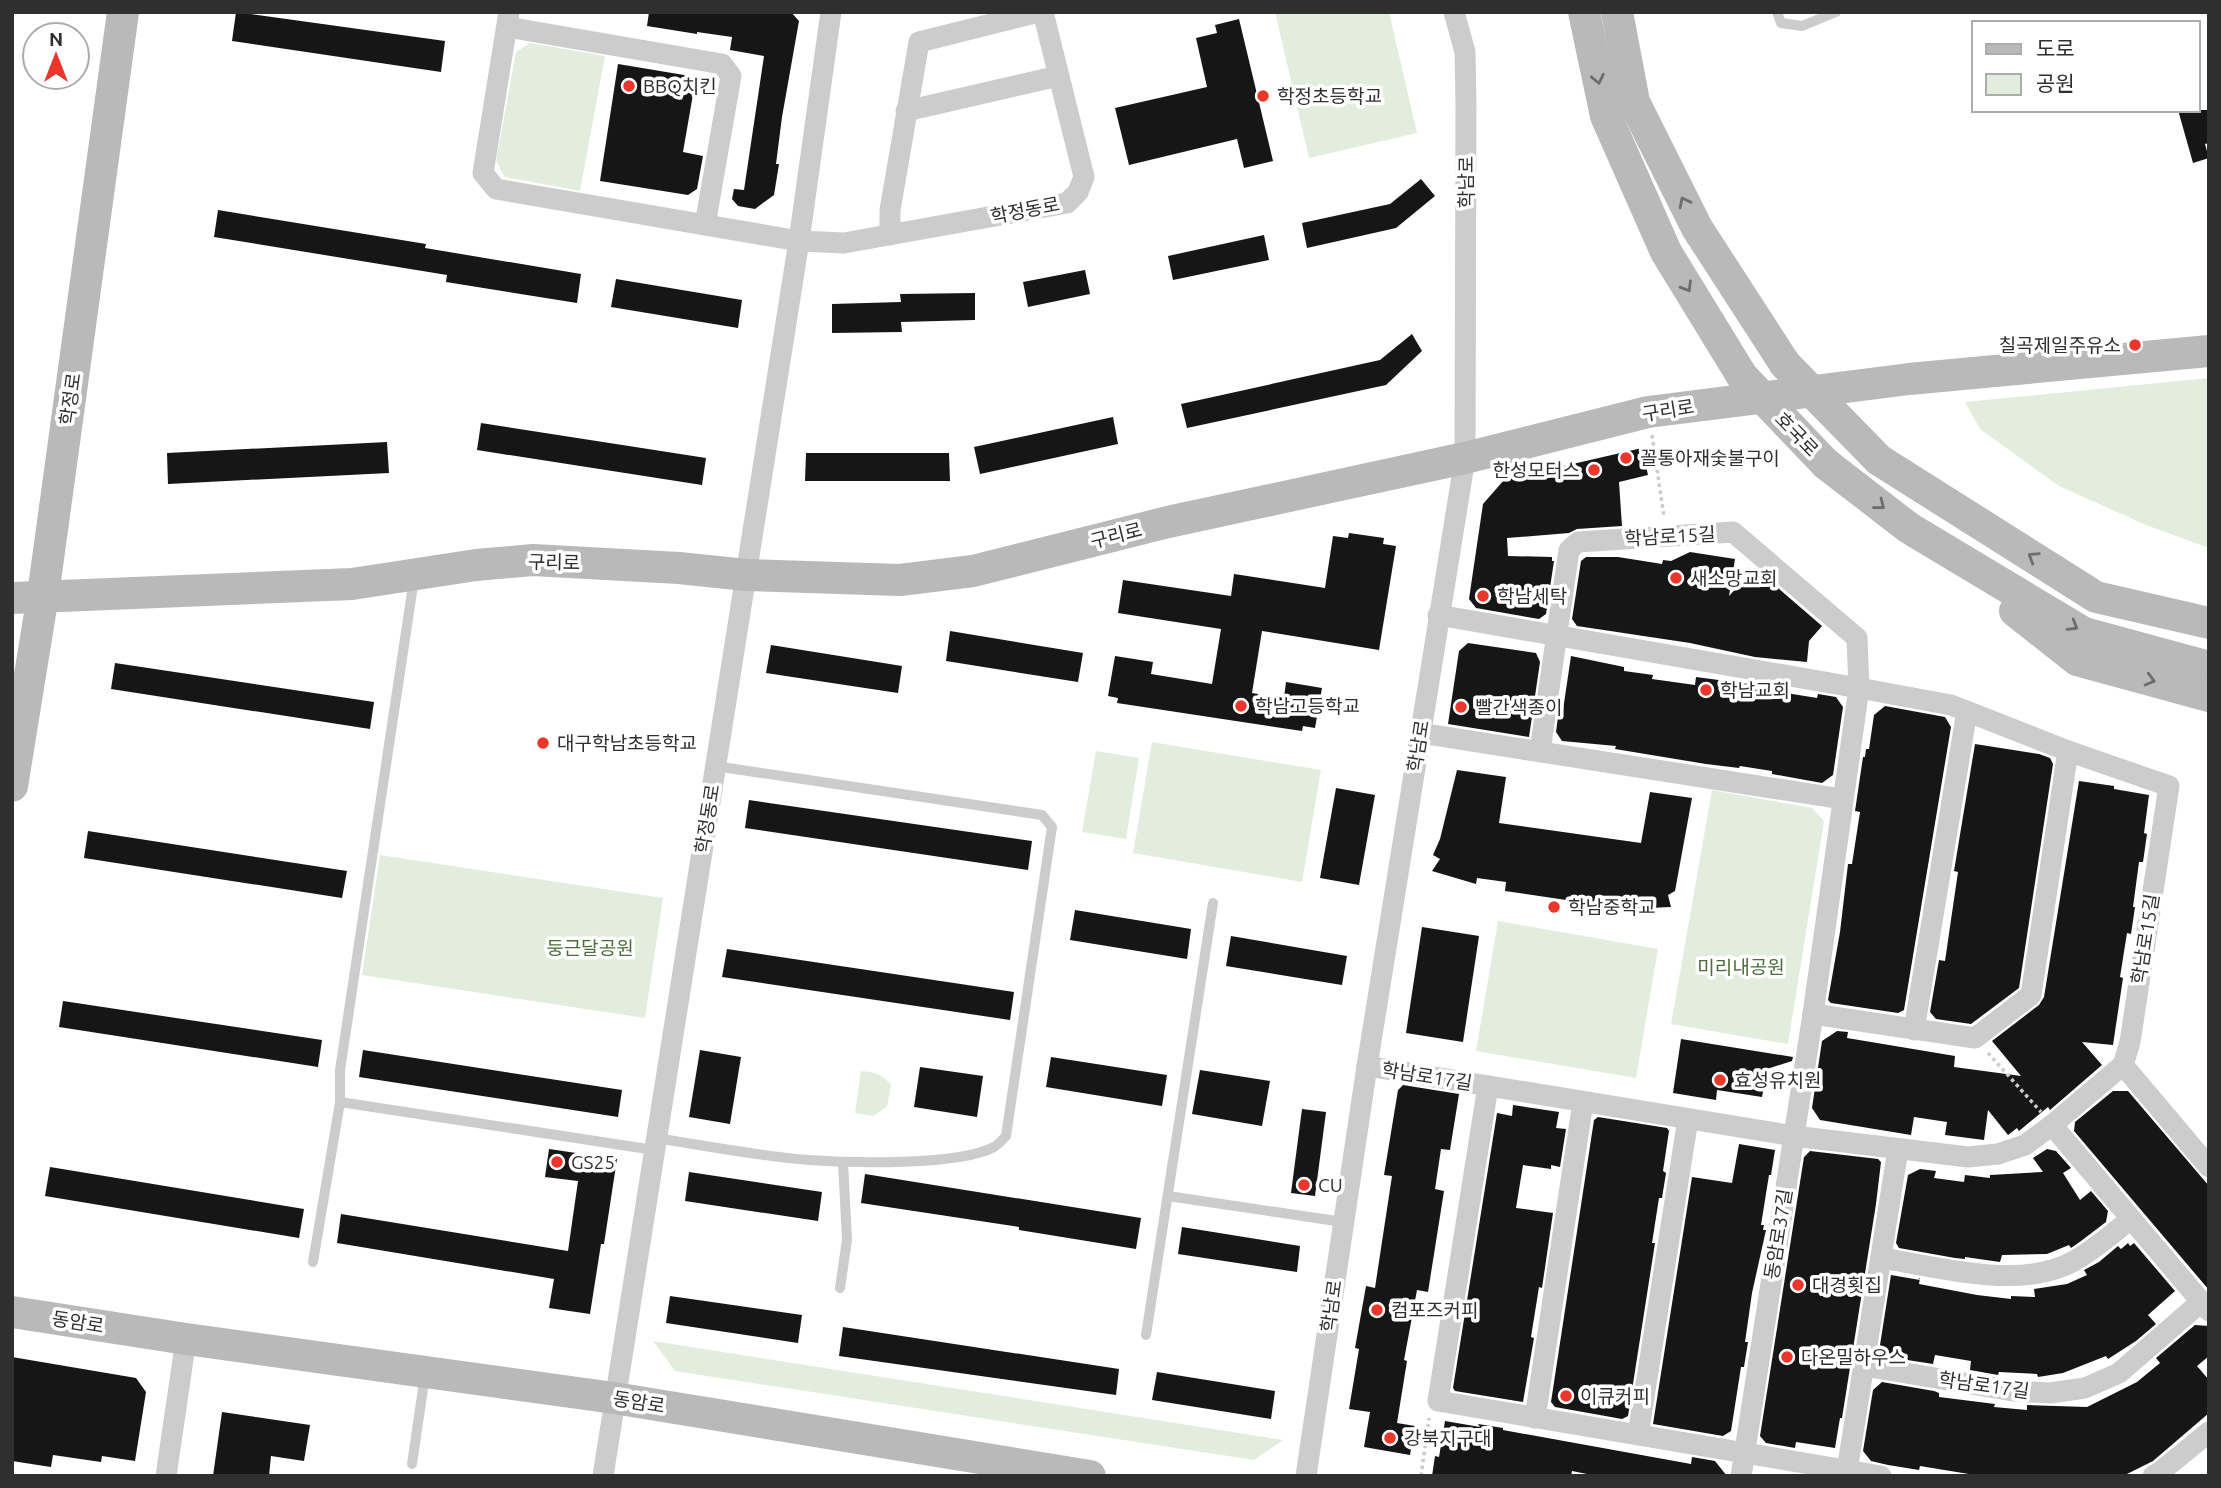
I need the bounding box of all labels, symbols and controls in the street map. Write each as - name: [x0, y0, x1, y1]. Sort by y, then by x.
- north arrow: [21, 21, 91, 91]
- legend: [1972, 21, 2200, 112]
- text: N: [49, 28, 63, 50]
- text: 도로: [2036, 36, 2075, 60]
- text: 공원: [2036, 71, 2075, 95]
- one-way arrow: [1590, 73, 1605, 85]
- place label: BBQ치킨: [643, 75, 717, 97]
- marker: BBQ치킨: [621, 78, 637, 94]
- place label: 학정초등학교: [1277, 85, 1382, 107]
- marker: 학정초등학교: [1255, 88, 1271, 104]
- street label: 학남로: [1455, 156, 1477, 208]
- street label: 학정동로: [989, 193, 1061, 227]
- one-way arrow: [1679, 197, 1693, 209]
- one-way arrow: [1679, 279, 1692, 292]
- place label: 칠곡제일주유소: [1999, 334, 2121, 356]
- marker: 칠곡제일주유소: [2127, 337, 2143, 353]
- street label: 학정로: [55, 371, 85, 427]
- street label: 구리로: [1640, 395, 1696, 425]
- street label: 호국로: [1771, 407, 1823, 461]
- place label: 꼴통아재숯불구이: [1640, 447, 1780, 469]
- marker: 꼴통아재숯불구이: [1618, 450, 1634, 466]
- place label: 한성모터스: [1493, 459, 1580, 481]
- marker: 한성모터스: [1586, 462, 1602, 478]
- one-way arrow: [1872, 497, 1885, 510]
- street label: 구리로: [1088, 518, 1144, 552]
- street label: 학남로15길: [1624, 523, 1716, 549]
- street label: 구리로: [528, 551, 580, 573]
- one-way arrow: [2027, 552, 2040, 565]
- place label: 새소망교회: [1690, 567, 1777, 589]
- marker: 새소망교회: [1668, 570, 1684, 586]
- place label: 학남세탁: [1497, 585, 1567, 607]
- marker: 학남세탁: [1475, 588, 1491, 604]
- one-way arrow: [2065, 618, 2078, 631]
- one-way arrow: [2144, 672, 2156, 686]
- place label: 학남교회: [1720, 679, 1790, 701]
- marker: 학남교회: [1698, 682, 1714, 698]
- place label: 학남고등학교: [1255, 695, 1360, 717]
- place label: 빨간색종이: [1475, 696, 1562, 718]
- marker: 학남고등학교: [1233, 698, 1249, 714]
- marker: 빨간색종이: [1453, 699, 1469, 715]
- street label: 학남로: [1403, 718, 1433, 774]
- place label: 대구학남초등학교: [557, 732, 697, 754]
- marker: 대구학남초등학교: [535, 735, 551, 751]
- street label: 학정동로: [691, 783, 723, 855]
- street label: 학남로15길: [2127, 892, 2163, 986]
- place label: 학남중학교: [1568, 896, 1655, 918]
- marker: 학남중학교: [1546, 899, 1562, 915]
- park label: 둥근달공원: [546, 937, 634, 959]
- park label: 미리내공원: [1697, 956, 1785, 978]
- street label: 학남로17길: [1380, 1058, 1474, 1094]
- place label: 효성유치원: [1734, 1069, 1821, 1091]
- marker: 효성유치원: [1712, 1072, 1728, 1088]
- place label: GS25: [571, 1151, 615, 1173]
- marker: GS25: [549, 1154, 565, 1170]
- place label: CU: [1318, 1174, 1343, 1196]
- marker: CU: [1296, 1177, 1312, 1193]
- street label: 동암로37길: [1760, 1187, 1796, 1281]
- place label: 대경횟집: [1812, 1274, 1882, 1296]
- marker: 대경횟집: [1790, 1277, 1806, 1293]
- street label: 학남로: [1316, 1278, 1346, 1334]
- place label: 컴포즈커피: [1391, 1299, 1478, 1321]
- marker: 컴포즈커피: [1369, 1302, 1385, 1318]
- street label: 동암로: [50, 1307, 106, 1337]
- place label: 다온밀하우스: [1801, 1346, 1906, 1368]
- marker: 다온밀하우스: [1779, 1349, 1795, 1365]
- street label: 학남로17길: [1937, 1368, 2031, 1402]
- place label: 이큐커피: [1580, 1385, 1650, 1407]
- street label: 동암로: [611, 1387, 667, 1417]
- marker: 이큐커피: [1558, 1388, 1574, 1404]
- place label: 강북지구대: [1404, 1427, 1491, 1449]
- marker: 강북지구대: [1382, 1430, 1398, 1446]

